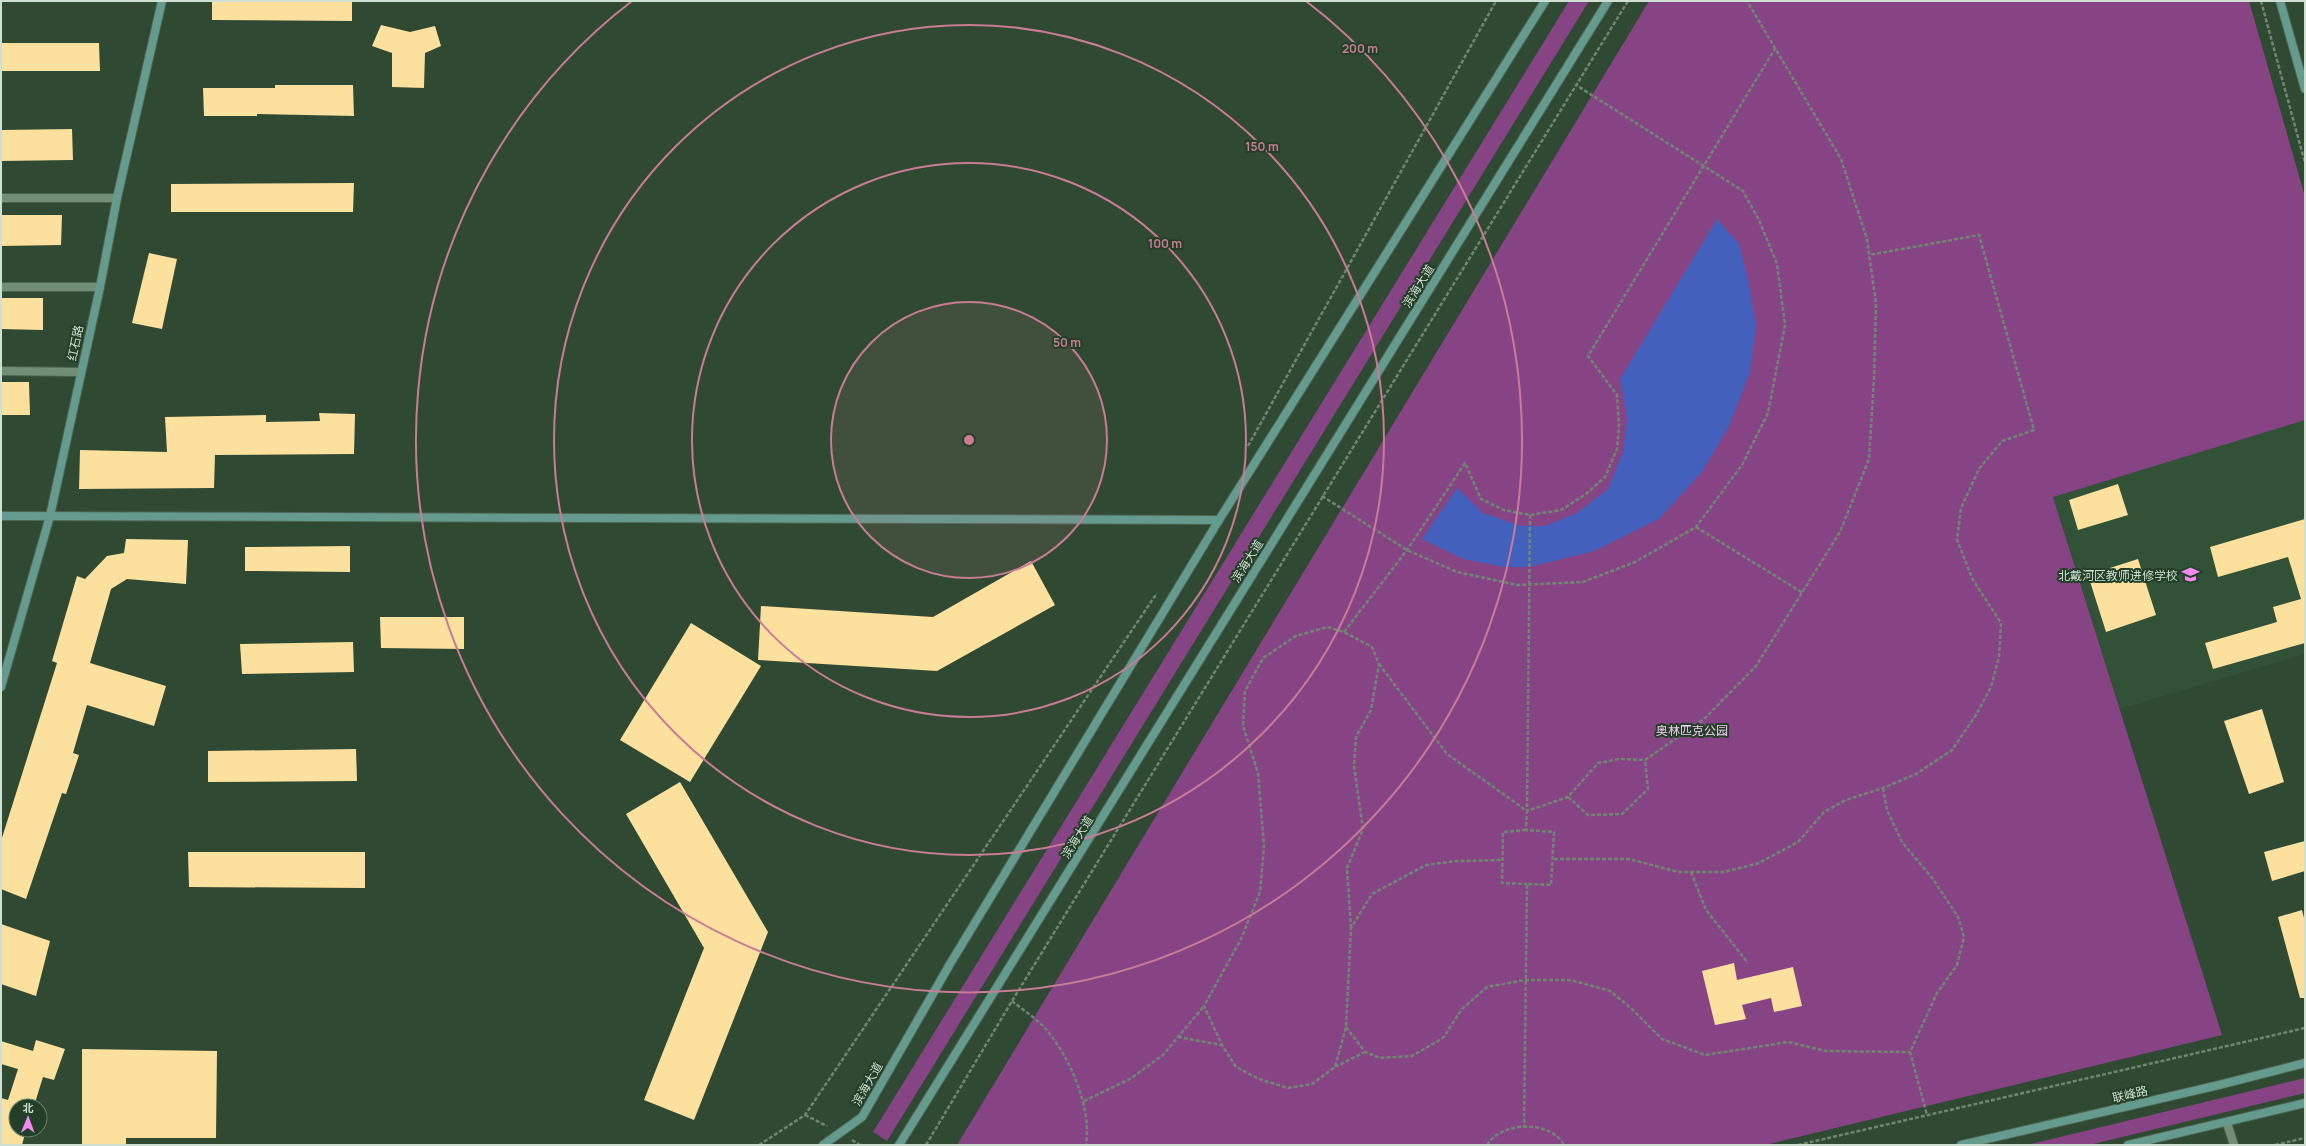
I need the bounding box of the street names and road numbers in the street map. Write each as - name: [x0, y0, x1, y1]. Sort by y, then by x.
- street label: 滨海大道: [1398, 261, 1438, 311]
- street label: 红石路: [63, 324, 87, 362]
- street label: 滨海大道: [1227, 536, 1267, 586]
- street label: 滨海大道: [1057, 812, 1097, 862]
- street label: 滨海大道: [848, 1059, 886, 1109]
- street label: 联峰路: [2111, 1082, 2149, 1106]

